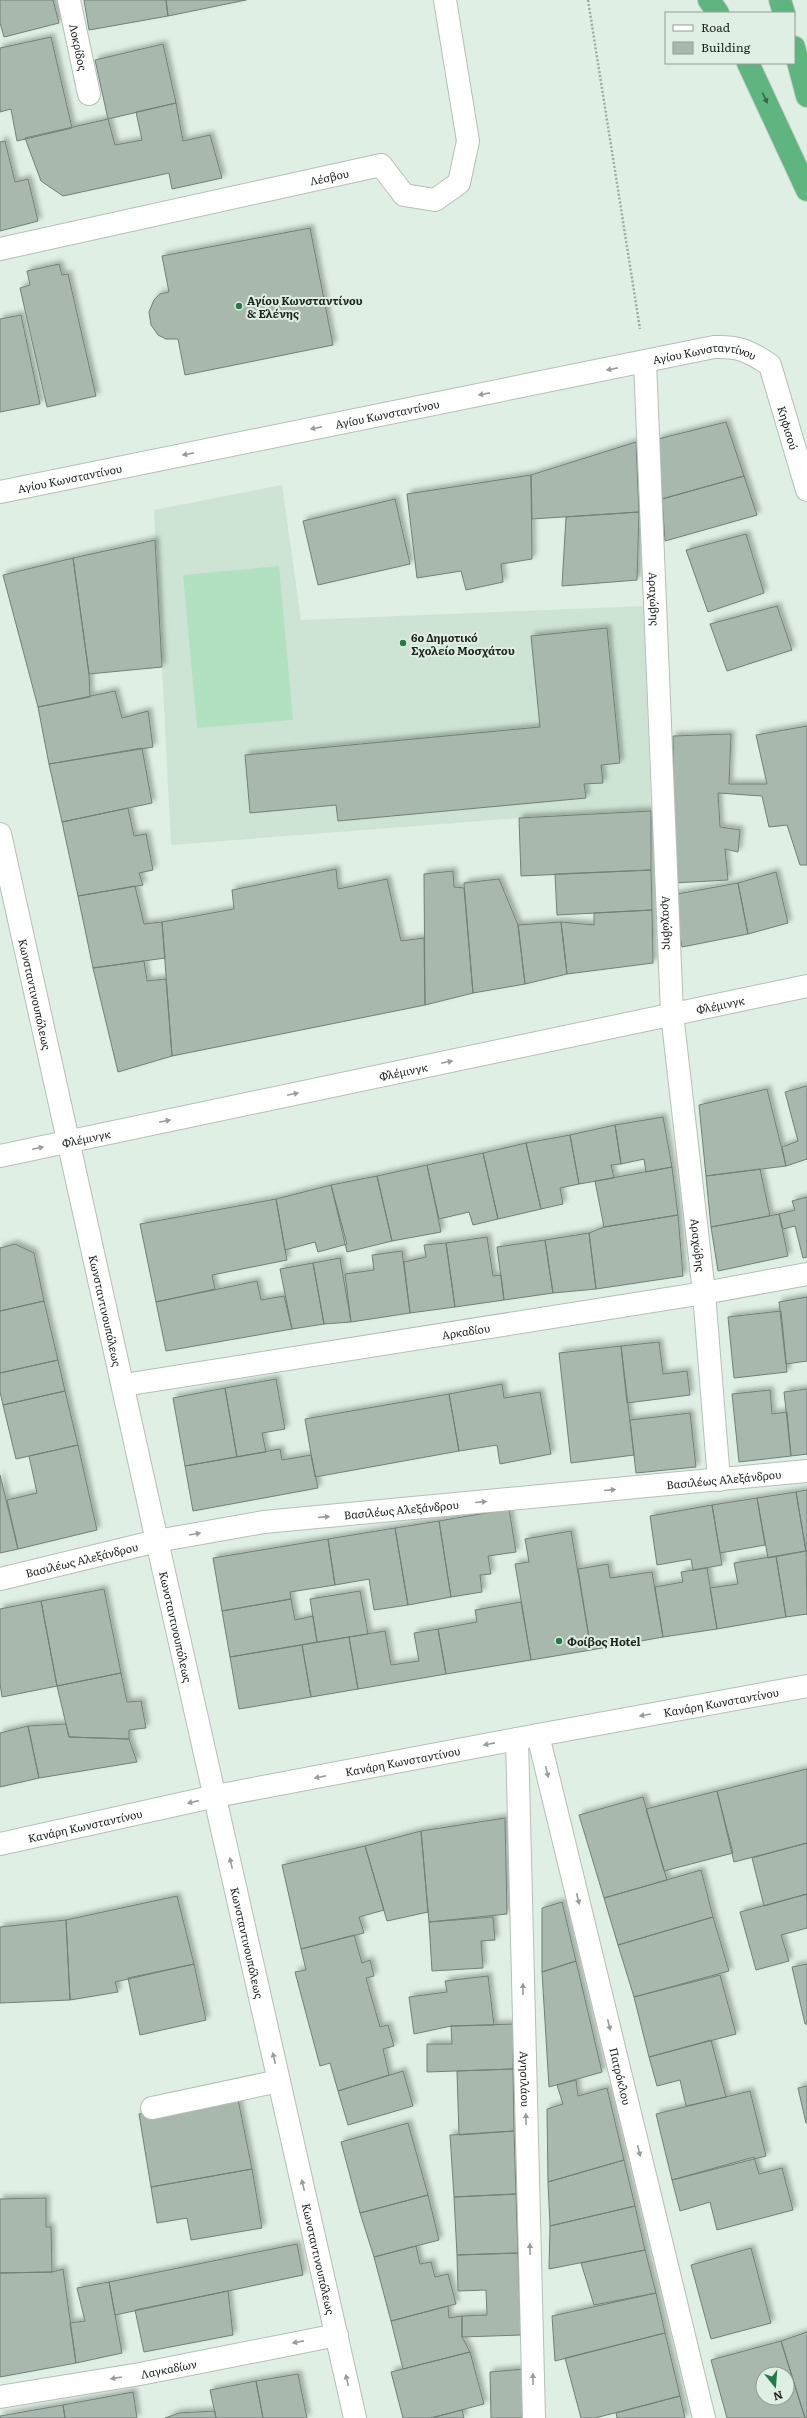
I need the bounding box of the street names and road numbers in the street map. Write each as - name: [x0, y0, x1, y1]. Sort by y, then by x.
- street label: Λοκρίδος: [66, 22, 92, 72]
- street label: Λέσβου: [308, 164, 350, 189]
- street label: Αγίου Κωνσταντίνου: [651, 339, 759, 367]
- street label: Αγίου Κωνσταντίνου: [333, 395, 441, 432]
- street label: Κηφισού: [774, 404, 803, 451]
- street label: Αγίου Κωνσταντίνου: [16, 459, 123, 496]
- street label: Αραχώβης: [646, 572, 664, 627]
- street label: Αραχώβης: [659, 895, 677, 950]
- street label: Κωνσταντινουπόλεως: [15, 937, 56, 1052]
- street label: Φλέμινγκ: [694, 991, 746, 1017]
- street label: Φλέμινγκ: [377, 1058, 429, 1084]
- street label: Φλέμινγκ: [60, 1125, 112, 1151]
- street label: Αραχώβης: [687, 1217, 710, 1273]
- street label: Κωνσταντινουπόλεως: [86, 1253, 126, 1368]
- street label: Αρκαδίου: [441, 1319, 491, 1342]
- street label: Βασιλέως Αλεξάνδρου: [666, 1465, 782, 1492]
- street label: Βασιλέως Αλεξάνδρου: [343, 1496, 459, 1522]
- street label: Βασιλέως Αλεξάνδρου: [24, 1538, 140, 1581]
- street label: Κωνσταντινουπόλεως: [156, 1569, 197, 1684]
- street label: Κανάρη Κωνσταντίνου: [662, 1683, 780, 1720]
- street label: Κανάρη Κωνσταντίνου: [343, 1742, 461, 1779]
- street label: Κανάρη Κωνσταντίνου: [26, 1805, 144, 1846]
- street label: Κωνσταντινουπόλεως: [227, 1885, 268, 2000]
- street label: Πατρόκλου: [606, 2046, 636, 2106]
- street label: Αγησιλάου: [517, 2051, 534, 2107]
- street label: Κωνσταντινουπόλεως: [299, 2201, 339, 2316]
- street label: Λαγκαδίων: [139, 2355, 198, 2382]

